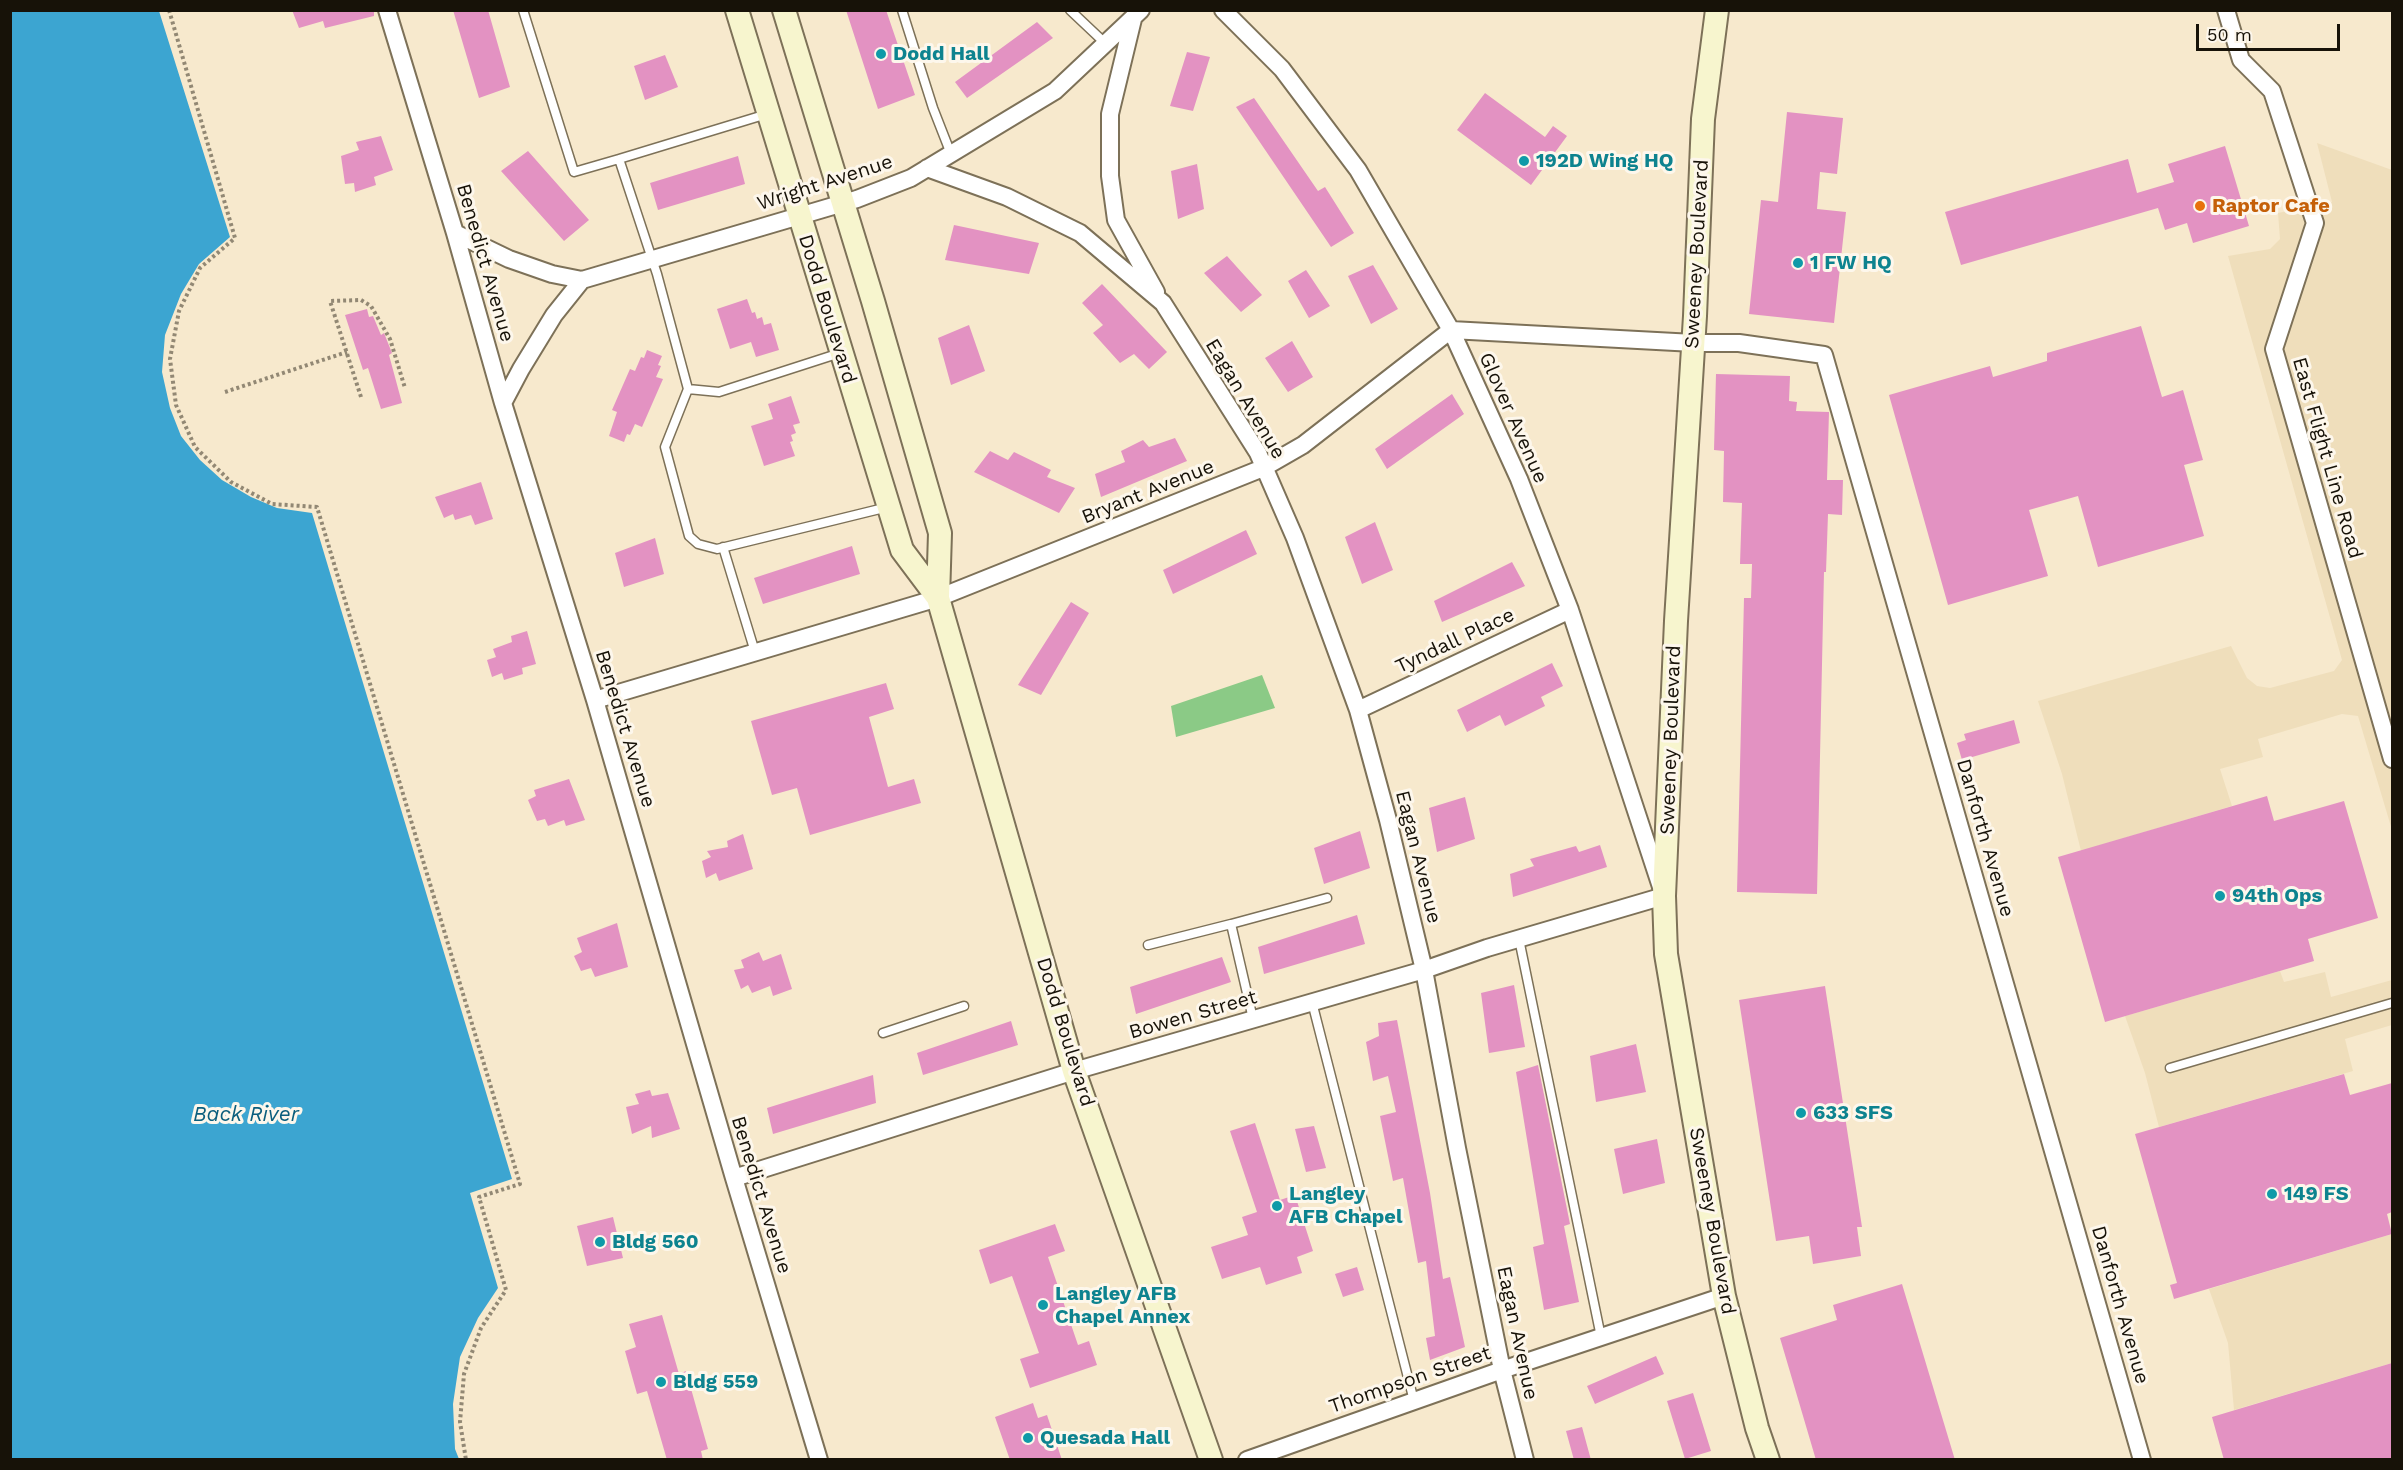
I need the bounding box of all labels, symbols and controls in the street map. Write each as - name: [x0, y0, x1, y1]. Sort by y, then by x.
- scale bar: [2199, 12, 2343, 50]
- text: 50 m: [2207, 24, 2252, 45]
- place label: Dodd Hall: [893, 42, 990, 66]
- marker: Dodd Hall: [874, 47, 888, 61]
- place label: 192D Wing HQ: [1536, 149, 1674, 173]
- street label: Wright Avenue: [754, 150, 896, 216]
- marker: 192D Wing HQ: [1517, 154, 1531, 168]
- street label: Sweeney Boulevard: [1680, 159, 1714, 349]
- street label: Benedict Avenue: [451, 181, 519, 345]
- place label: Raptor Cafe: [2212, 194, 2330, 218]
- marker: Raptor Cafe: [2193, 199, 2207, 213]
- street label: Dodd Boulevard: [793, 231, 861, 387]
- place label: 1 FW HQ: [1810, 251, 1892, 275]
- marker: 1 FW HQ: [1791, 256, 1805, 270]
- street label: Eagan Avenue: [1200, 335, 1290, 463]
- street label: Glover Avenue: [1474, 349, 1552, 487]
- street label: East Flight Line Road: [2287, 355, 2367, 561]
- street label: Bryant Avenue: [1078, 455, 1218, 529]
- street label: Tyndall Place: [1392, 603, 1518, 679]
- street label: Sweeney Boulevard: [1656, 645, 1686, 835]
- street label: Benedict Avenue: [590, 647, 660, 811]
- street label: Danforth Avenue: [1951, 756, 2019, 920]
- street label: Eagan Avenue: [1390, 788, 1446, 926]
- place label: 94th Ops: [2232, 884, 2322, 908]
- marker: 94th Ops: [2213, 889, 2227, 903]
- street label: Dodd Boulevard: [1031, 954, 1099, 1110]
- street label: Bowen Street: [1126, 985, 1260, 1045]
- place label: 633 SFS: [1813, 1101, 1893, 1125]
- water label: Back River: [193, 1102, 299, 1128]
- marker: 633 SFS: [1794, 1106, 1808, 1120]
- street label: Benedict Avenue: [726, 1113, 796, 1277]
- street label: Sweeney Boulevard: [1684, 1126, 1740, 1316]
- place label: Langley AFB Chapel: [1289, 1182, 1402, 1229]
- place label: 149 FS: [2284, 1182, 2349, 1206]
- marker: 149 FS: [2265, 1187, 2279, 1201]
- marker: Langley AFB Chapel: [1270, 1199, 1284, 1213]
- street label: Danforth Avenue: [2086, 1223, 2154, 1387]
- place label: Bldg 560: [612, 1230, 699, 1254]
- marker: Bldg 560: [593, 1235, 607, 1249]
- street label: Eagan Avenue: [1491, 1264, 1543, 1402]
- place label: Langley AFB Chapel Annex: [1055, 1282, 1190, 1329]
- marker: Langley AFB Chapel Annex: [1036, 1298, 1050, 1312]
- street label: Thompson Street: [1326, 1341, 1494, 1419]
- place label: Bldg 559: [673, 1370, 758, 1394]
- marker: Bldg 559: [654, 1375, 668, 1389]
- place label: Quesada Hall: [1040, 1426, 1170, 1450]
- marker: Quesada Hall: [1021, 1431, 1035, 1445]

